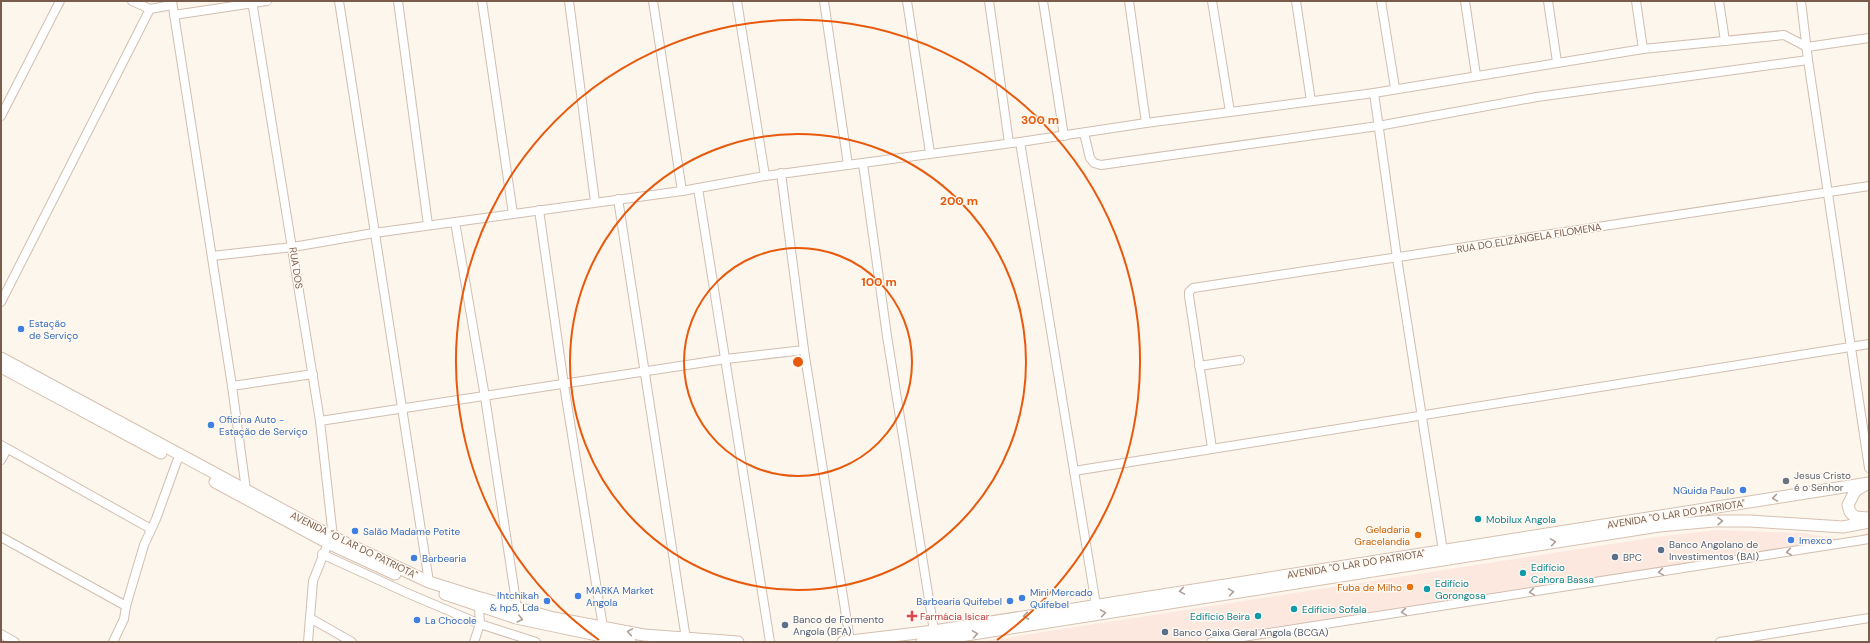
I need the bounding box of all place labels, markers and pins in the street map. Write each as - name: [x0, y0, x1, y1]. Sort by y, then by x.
- place label: Estação de Serviço: [29, 317, 78, 342]
- marker: Estação de Serviço: [16, 324, 26, 334]
- centre of rings: [791, 355, 805, 369]
- place label: Oficina Auto - Estação de Serviço: [219, 413, 308, 438]
- marker: Oficina Auto - Estação de Serviço: [206, 420, 216, 430]
- place label: Jesus Cristo é o Senhor: [1794, 469, 1851, 494]
- marker: Jesus Cristo é o Senhor: [1781, 476, 1791, 486]
- place label: NGuida Paulo: [1673, 484, 1735, 497]
- marker: NGuida Paulo: [1738, 485, 1748, 495]
- place label: Mobilux Angola: [1486, 513, 1556, 526]
- marker: Mobilux Angola: [1473, 514, 1483, 524]
- place label: Geladaria Gracelandia: [1354, 523, 1410, 548]
- place label: Salão Madame Petite: [363, 525, 460, 538]
- marker: Salão Madame Petite: [350, 526, 360, 536]
- marker: Geladaria Gracelandia: [1413, 530, 1423, 540]
- place label: Imexco: [1799, 534, 1832, 547]
- marker: Imexco: [1786, 535, 1796, 545]
- place label: Banco Angolano de Investimentos (BAI): [1669, 538, 1759, 563]
- marker: Banco Angolano de Investimentos (BAI): [1656, 545, 1666, 555]
- place label: BPC: [1623, 551, 1642, 564]
- place label: Barbearia: [422, 552, 466, 565]
- marker: BPC: [1610, 552, 1620, 562]
- marker: Barbearia: [409, 553, 419, 563]
- place label: Edifício Cahora Bassa: [1531, 561, 1594, 586]
- marker: Edifício Cahora Bassa: [1518, 568, 1528, 578]
- place label: Edifício Gorongosa: [1435, 577, 1485, 602]
- place label: Fuba de Milho: [1337, 581, 1402, 594]
- marker: Fuba de Milho: [1405, 582, 1415, 592]
- place label: MARKA Market Angola: [586, 584, 654, 609]
- marker: Edifício Gorongosa: [1422, 584, 1432, 594]
- place label: Mini Mercado Quifebel: [1030, 586, 1093, 611]
- place label: Ihtchikah & hp5, Lda: [490, 589, 539, 614]
- marker: MARKA Market Angola: [573, 591, 583, 601]
- marker: Mini Mercado Quifebel: [1017, 593, 1027, 603]
- place label: Barbearia Quifebel: [916, 595, 1002, 608]
- marker: Ihtchikah & hp5, Lda: [542, 596, 552, 606]
- marker: Barbearia Quifebel: [1005, 596, 1015, 606]
- place label: Edifício Sofala: [1302, 603, 1367, 616]
- marker: Edifício Sofala: [1289, 604, 1299, 614]
- place label: Farmácia Isicar: [920, 610, 990, 623]
- place label: Edifício Beira: [1190, 610, 1250, 623]
- marker: Farmácia Isicar: [907, 611, 917, 621]
- marker: Edifício Beira: [1253, 611, 1263, 621]
- place label: Banco de Formento Angola (BFA): [793, 613, 884, 638]
- place label: La Chocole: [425, 614, 477, 627]
- marker: La Chocole: [412, 615, 422, 625]
- marker: Banco de Formento Angola (BFA): [780, 620, 790, 630]
- place label: Banco Caixa Geral Angola (BCGA): [1173, 626, 1329, 639]
- marker: Banco Caixa Geral Angola (BCGA): [1160, 627, 1170, 637]

